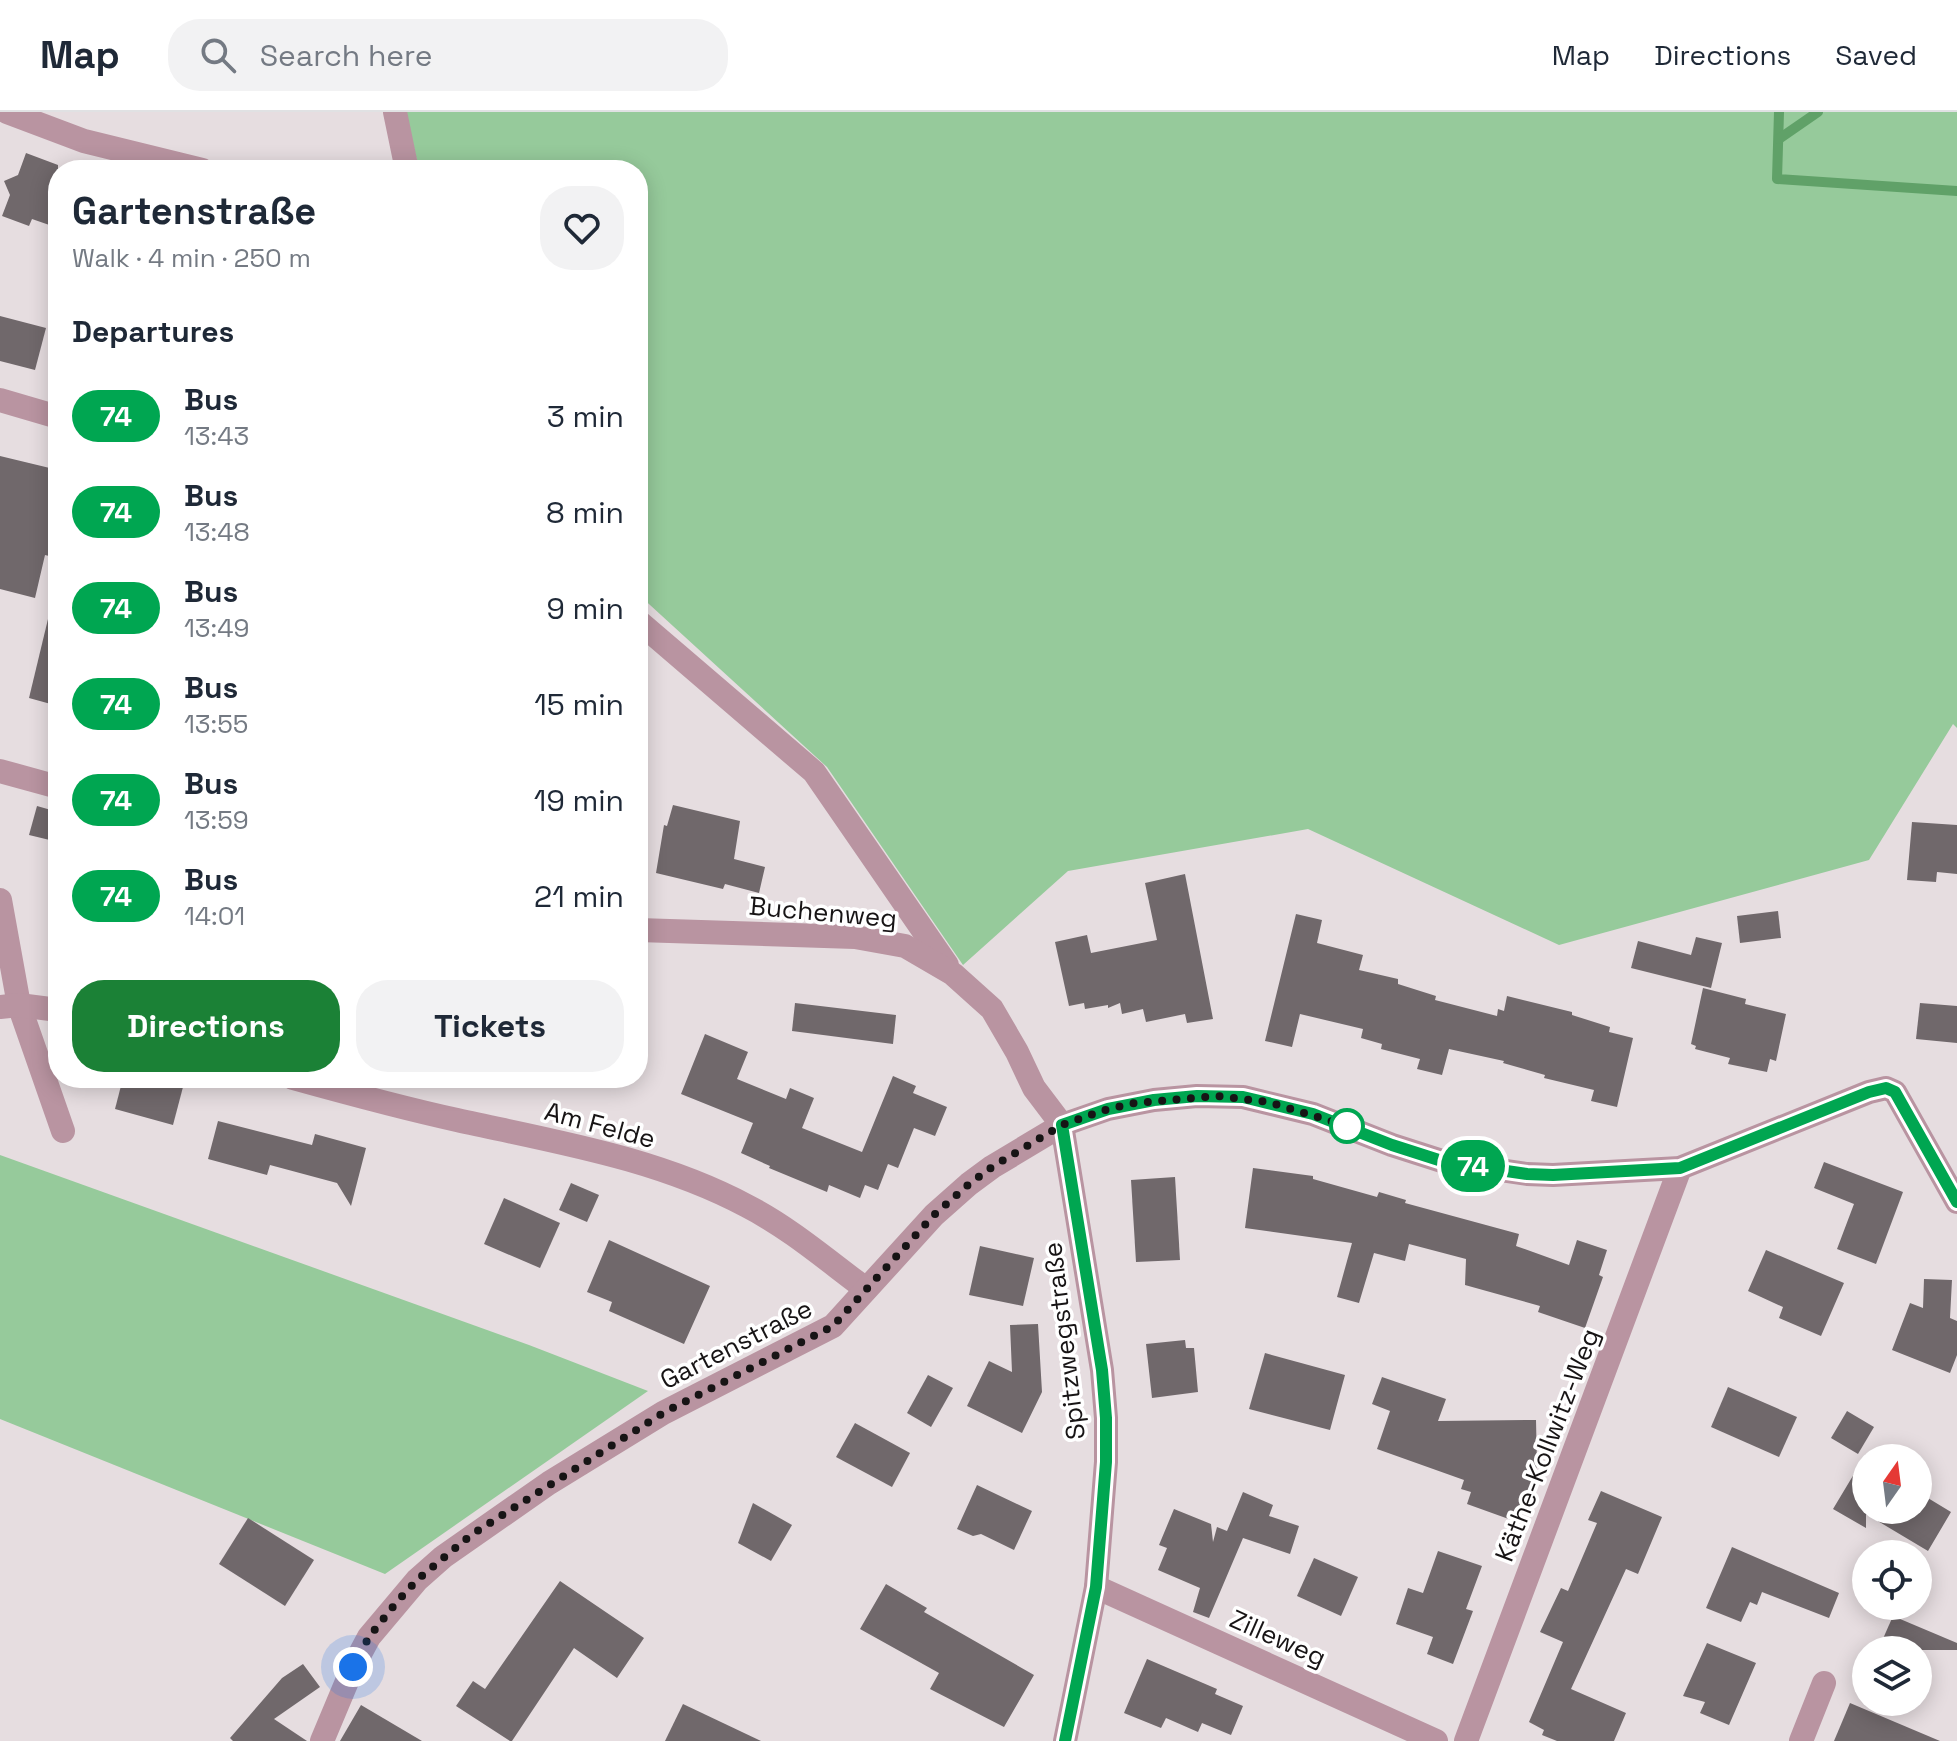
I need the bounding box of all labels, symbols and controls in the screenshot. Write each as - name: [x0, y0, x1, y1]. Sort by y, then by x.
- search box: [168, 19, 728, 91]
- text: Map: [40, 31, 120, 79]
- icon: search: [196, 33, 240, 77]
- text: Search here: [260, 36, 433, 75]
- text: Map: [1552, 37, 1610, 73]
- text: Directions: [1654, 37, 1791, 73]
- text: Saved: [1835, 37, 1917, 73]
- button: heart: [540, 186, 624, 270]
- text: Gartenstraße: [72, 187, 316, 235]
- text: Walk · 4 min · 250 m: [72, 241, 311, 275]
- text: Departures: [72, 312, 234, 351]
- text: Bus: [184, 380, 238, 419]
- text: 3 min: [547, 397, 624, 436]
- text: 74: [100, 398, 132, 434]
- text: 13:43: [184, 419, 249, 453]
- text: Bus: [184, 476, 238, 515]
- text: 8 min: [546, 493, 624, 532]
- text: 74: [100, 494, 132, 530]
- text: 13:48: [184, 515, 250, 549]
- text: Bus: [184, 572, 238, 611]
- text: 9 min: [546, 589, 624, 628]
- text: 74: [100, 590, 132, 626]
- text: 13:49: [184, 611, 249, 645]
- text: Bus: [184, 668, 238, 707]
- text: 15 min: [534, 685, 624, 724]
- text: 74: [100, 686, 132, 722]
- text: 13:55: [184, 707, 248, 741]
- text: Bus: [184, 764, 238, 803]
- text: 19 min: [534, 781, 624, 820]
- text: 74: [100, 782, 132, 818]
- text: 13:59: [184, 803, 249, 837]
- text: Bus: [184, 860, 238, 899]
- text: 21 min: [534, 877, 624, 916]
- text: 74: [100, 878, 132, 914]
- street label: Buchenweg: [748, 889, 898, 935]
- text: 14:01: [184, 899, 245, 933]
- button: Directions: [72, 980, 340, 1072]
- button: Tickets: [356, 980, 624, 1072]
- street label: Am Felde: [541, 1094, 659, 1156]
- unlabelled marker: [1330, 1109, 1364, 1143]
- line badge: 74: [1437, 1140, 1509, 1192]
- text: 74: [1457, 1148, 1489, 1184]
- street label: Spitzwegstraße: [1035, 1240, 1093, 1442]
- street label: Gartenstraße: [654, 1291, 818, 1397]
- street label: Käthe-Kollwitz-Weg: [1487, 1324, 1607, 1566]
- north arrow: [1852, 1444, 1932, 1524]
- map controls: [1852, 1444, 1932, 1716]
- button: locate: [1852, 1540, 1932, 1620]
- street label: Zilleweg: [1225, 1602, 1331, 1674]
- button: layers: [1852, 1636, 1932, 1716]
- your location: [333, 1647, 373, 1687]

